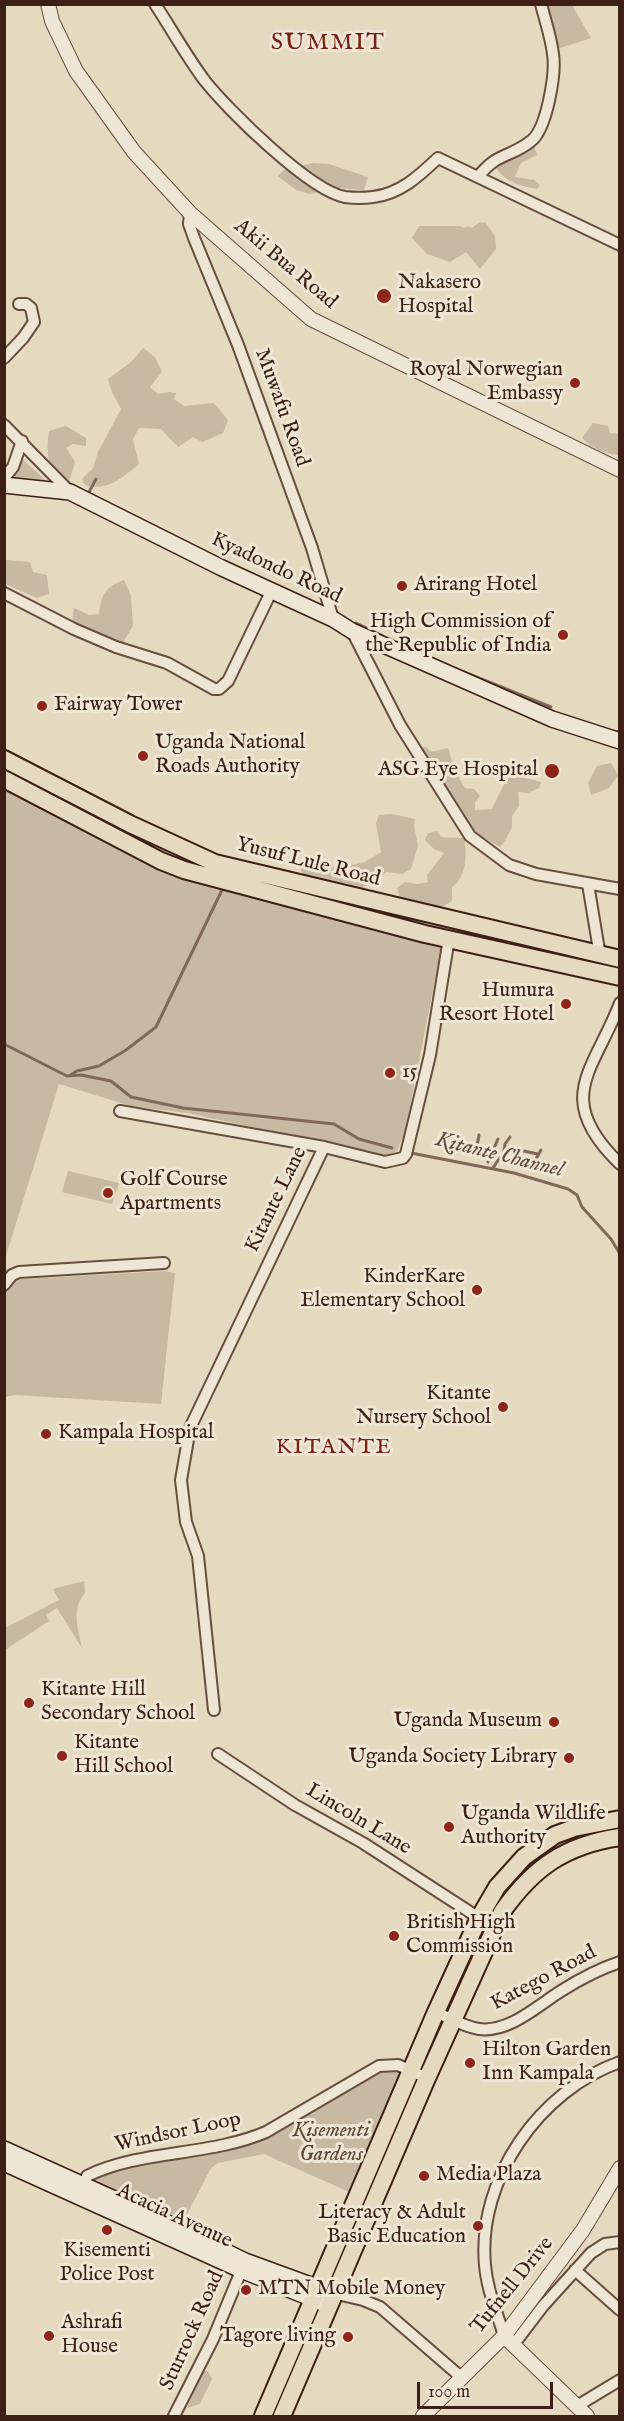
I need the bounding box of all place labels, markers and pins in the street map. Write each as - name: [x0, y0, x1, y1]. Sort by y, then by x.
- place label: Nakasero Hospital: [398, 271, 481, 321]
- marker: Nakasero Hospital: [375, 287, 393, 305]
- place label: Royal Norwegian Embassy: [409, 358, 563, 408]
- marker: Royal Norwegian Embassy: [568, 376, 582, 390]
- place label: Arirang Hotel: [414, 573, 537, 599]
- marker: Arirang Hotel: [395, 579, 409, 593]
- place label: High Commission of the Republic of India: [365, 610, 551, 660]
- marker: High Commission of the Republic of India: [556, 628, 570, 642]
- place label: Fairway Tower: [54, 693, 183, 719]
- marker: Fairway Tower: [35, 699, 49, 713]
- place label: Uganda National Roads Authority: [155, 731, 305, 781]
- marker: Uganda National Roads Authority: [136, 749, 150, 763]
- place label: ASG Eye Hospital: [378, 758, 538, 784]
- marker: ASG Eye Hospital: [543, 762, 561, 780]
- place label: Humura Resort Hotel: [439, 979, 554, 1029]
- marker: Humura Resort Hotel: [559, 997, 573, 1011]
- place label: 15: [402, 1060, 417, 1086]
- marker: 15: [383, 1066, 397, 1080]
- place label: Golf Course Apartments: [120, 1168, 228, 1218]
- marker: Golf Course Apartments: [101, 1186, 115, 1200]
- place label: KinderKare Elementary School: [300, 1265, 465, 1315]
- marker: KinderKare Elementary School: [470, 1283, 484, 1297]
- place label: Kitante Nursery School: [356, 1382, 491, 1432]
- marker: Kitante Nursery School: [496, 1400, 510, 1414]
- place label: Kampala Hospital: [58, 1421, 214, 1447]
- marker: Kampala Hospital: [39, 1427, 53, 1441]
- place label: Kitante Hill Secondary School: [41, 1678, 195, 1728]
- marker: Kitante Hill Secondary School: [22, 1696, 36, 1710]
- place label: Uganda Museum: [394, 1709, 542, 1735]
- marker: Uganda Museum: [547, 1715, 561, 1729]
- place label: Kitante Hill School: [74, 1731, 173, 1781]
- place label: Uganda Society Library: [349, 1745, 557, 1771]
- marker: Kitante Hill School: [55, 1749, 69, 1763]
- marker: Uganda Society Library: [562, 1751, 576, 1765]
- place label: Uganda Wildlife Authority: [461, 1802, 606, 1852]
- marker: Uganda Wildlife Authority: [442, 1820, 456, 1834]
- place label: British High Commission: [406, 1911, 515, 1961]
- marker: British High Commission: [387, 1929, 401, 1943]
- place label: Hilton Garden Inn Kampala: [482, 2038, 611, 2088]
- marker: Hilton Garden Inn Kampala: [463, 2056, 477, 2070]
- place label: Media Plaza: [436, 2163, 541, 2189]
- marker: Media Plaza: [417, 2169, 431, 2183]
- place label: Literacy & Adult Basic Education: [318, 2201, 466, 2251]
- marker: Literacy & Adult Basic Education: [471, 2219, 485, 2233]
- marker: Kisementi Police Post: [100, 2223, 114, 2237]
- place label: Kisementi Police Post: [59, 2239, 155, 2289]
- place label: MTN Mobile Money: [258, 2277, 445, 2303]
- marker: MTN Mobile Money: [239, 2283, 253, 2297]
- place label: Ashrafi House: [61, 2311, 123, 2361]
- place label: Tagore living: [220, 2324, 336, 2350]
- marker: Ashrafi House: [42, 2329, 56, 2343]
- marker: Tagore living: [341, 2330, 355, 2344]

